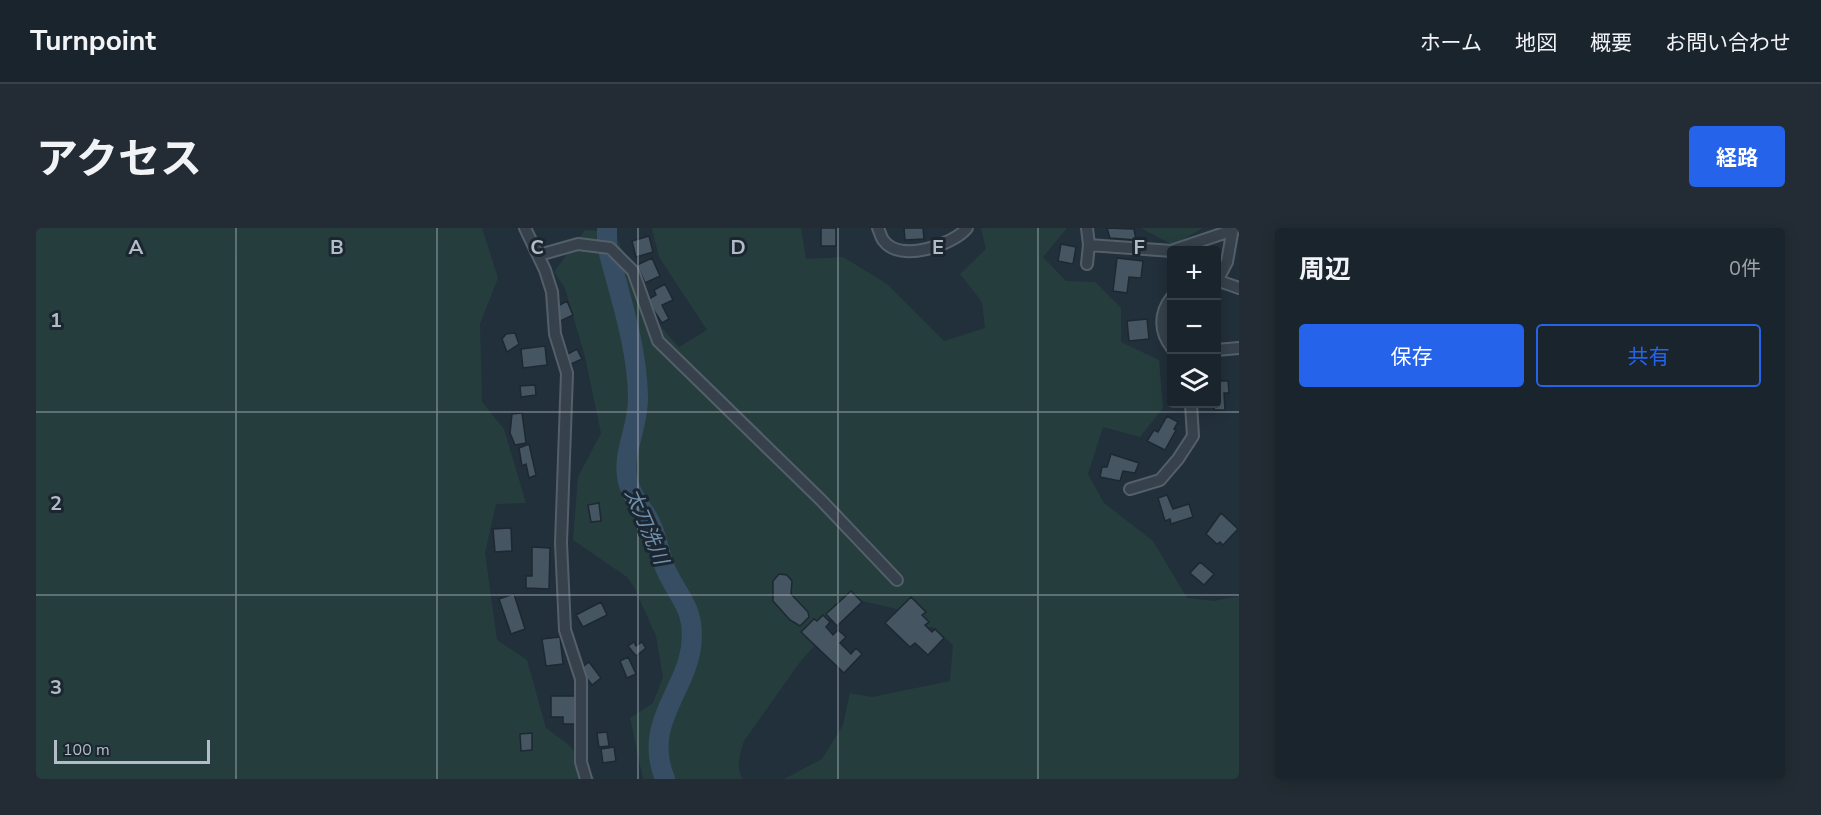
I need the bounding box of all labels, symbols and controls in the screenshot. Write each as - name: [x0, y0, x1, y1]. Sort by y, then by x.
- text: Turnpoint: [30, 22, 156, 60]
- text: ホーム: [1420, 29, 1482, 57]
- text: 地図: [1515, 29, 1557, 57]
- text: 概要: [1590, 29, 1632, 57]
- text: お問い合わせ: [1665, 29, 1791, 57]
- button: 経路: [1689, 126, 1785, 187]
- text: アクセス: [36, 131, 202, 188]
- text: A: [129, 234, 144, 261]
- text: B: [330, 234, 344, 261]
- text: C: [530, 234, 544, 261]
- text: D: [730, 234, 746, 261]
- text: E: [932, 234, 944, 261]
- text: F: [1133, 234, 1145, 261]
- map controls: [1167, 246, 1221, 408]
- button: +: [1167, 246, 1221, 300]
- text: 周辺: [1299, 252, 1351, 287]
- text: 0件: [1729, 255, 1761, 282]
- button: −: [1167, 300, 1221, 354]
- text: 1: [50, 307, 62, 334]
- button: 保存: [1299, 324, 1524, 387]
- button: 共有: [1536, 324, 1761, 387]
- button: layers: [1167, 354, 1221, 408]
- water label: 太刀洗川: [618, 484, 675, 570]
- text: 2: [50, 490, 62, 517]
- text: 3: [50, 674, 62, 701]
- scale bar: [54, 737, 210, 764]
- text: 100 m: [63, 739, 110, 761]

